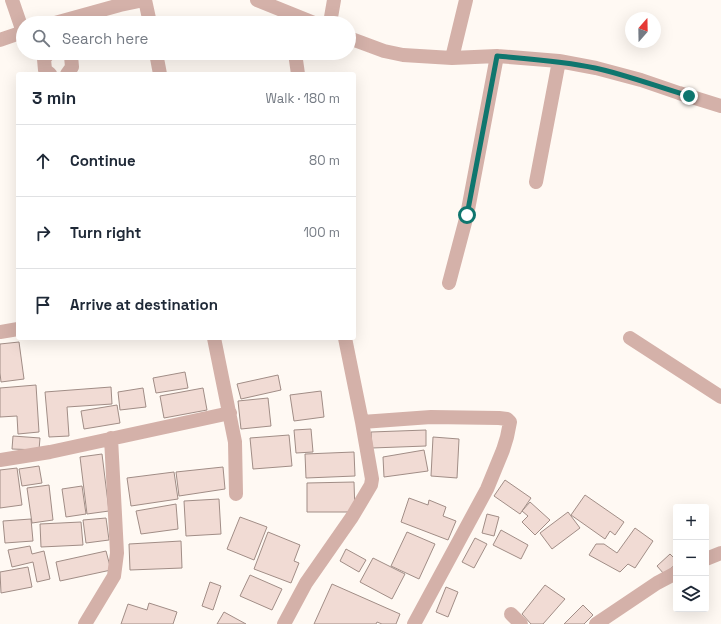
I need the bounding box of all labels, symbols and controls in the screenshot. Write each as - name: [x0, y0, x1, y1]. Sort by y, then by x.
- north arrow: [625, 12, 661, 48]
- search box: [16, 16, 356, 60]
- icon: search: [30, 27, 52, 49]
- text: Search here: [62, 29, 148, 48]
- text: 3 min: [32, 87, 76, 109]
- route end: [680, 87, 698, 105]
- text: Walk · 180 m: [266, 90, 340, 107]
- icon: ahead: [32, 150, 54, 172]
- text: Continue: [70, 151, 136, 170]
- text: 80 m: [309, 152, 340, 169]
- route start: [458, 206, 476, 224]
- icon: right: [32, 222, 54, 244]
- text: Turn right: [70, 223, 141, 242]
- text: 100 m: [303, 224, 340, 241]
- icon: arrive: [32, 294, 54, 316]
- text: Arrive at destination: [70, 295, 218, 314]
- map controls: [673, 504, 709, 612]
- button: +: [673, 504, 709, 540]
- button: −: [673, 540, 709, 576]
- button: layers: [673, 576, 709, 612]

